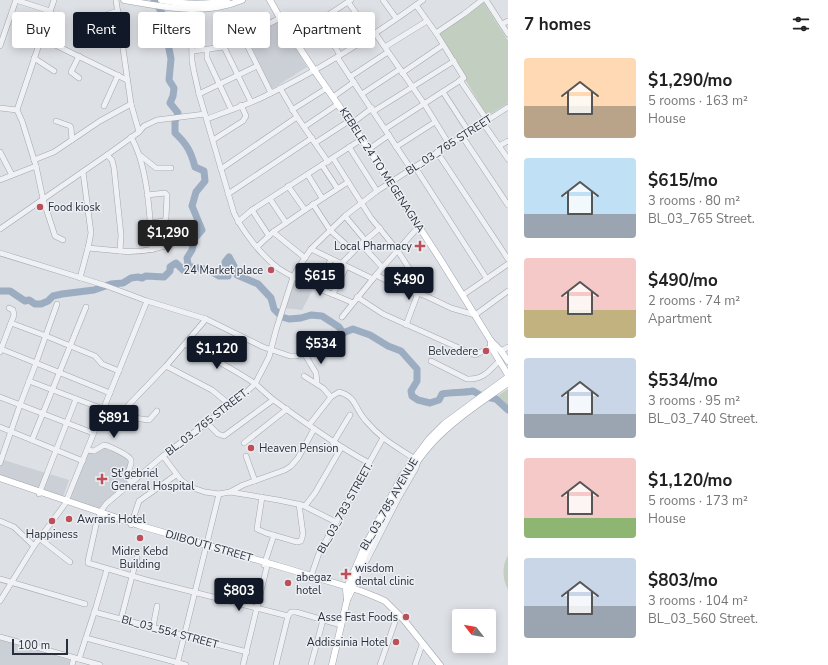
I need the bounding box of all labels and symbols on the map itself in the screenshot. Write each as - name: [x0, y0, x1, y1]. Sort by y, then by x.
- street label: KEBELE 24 TO MEGENAGNA: [336, 105, 428, 235]
- street label: BL_03_765 STREET: [403, 111, 495, 179]
- place label: Food kiosk: [48, 200, 101, 215]
- marker: Food kiosk: [35, 202, 45, 212]
- pin: $1,290: [135, 220, 201, 254]
- place label: Local Pharmacy: [334, 239, 412, 254]
- marker: Local Pharmacy: [415, 241, 425, 251]
- place label: 24 Market place: [184, 263, 263, 278]
- pin: $615: [296, 263, 344, 297]
- marker: 24 Market place: [266, 265, 276, 275]
- pin: $490: [385, 267, 433, 301]
- pin: $534: [297, 331, 345, 365]
- pin: $1,120: [184, 336, 250, 370]
- place label: Belvedere: [428, 344, 478, 359]
- marker: Belvedere: [481, 346, 491, 356]
- street label: BL_03_765 STREET.: [162, 385, 252, 459]
- pin: $891: [90, 405, 138, 439]
- place label: Heaven Pension: [259, 441, 339, 456]
- marker: Heaven Pension: [246, 443, 256, 453]
- street label: BL_03_785 AVENUE: [356, 455, 422, 553]
- street label: BL_03_783 STREET.: [314, 460, 376, 556]
- place label: St'gebriel General Hospital: [111, 466, 195, 494]
- marker: St'gebriel General Hospital: [96, 473, 108, 485]
- place label: Awraris Hotel: [77, 512, 146, 527]
- marker: Awraris Hotel: [64, 514, 74, 524]
- marker: Happiness: [47, 516, 57, 526]
- street label: DJIBOUTI STREET: [164, 526, 255, 566]
- place label: Happiness: [26, 527, 78, 542]
- marker: Midre Kebd Building: [135, 533, 145, 543]
- place label: Midre Kebd Building: [112, 544, 168, 572]
- place label: wisdom dental clinic: [355, 561, 414, 589]
- marker: wisdom dental clinic: [340, 568, 352, 580]
- place label: abegaz hotel: [296, 570, 331, 598]
- pin: $803: [215, 578, 263, 612]
- marker: abegaz hotel: [283, 578, 293, 588]
- north arrow: [452, 609, 496, 653]
- place label: Asse Fast Foods: [317, 610, 398, 625]
- street label: BL_03_554 STREET: [120, 612, 221, 652]
- marker: Asse Fast Foods: [401, 612, 411, 622]
- place label: Addissinia Hotel: [307, 635, 389, 650]
- scale bar: [12, 637, 68, 656]
- marker: Addissinia Hotel: [391, 637, 401, 647]

